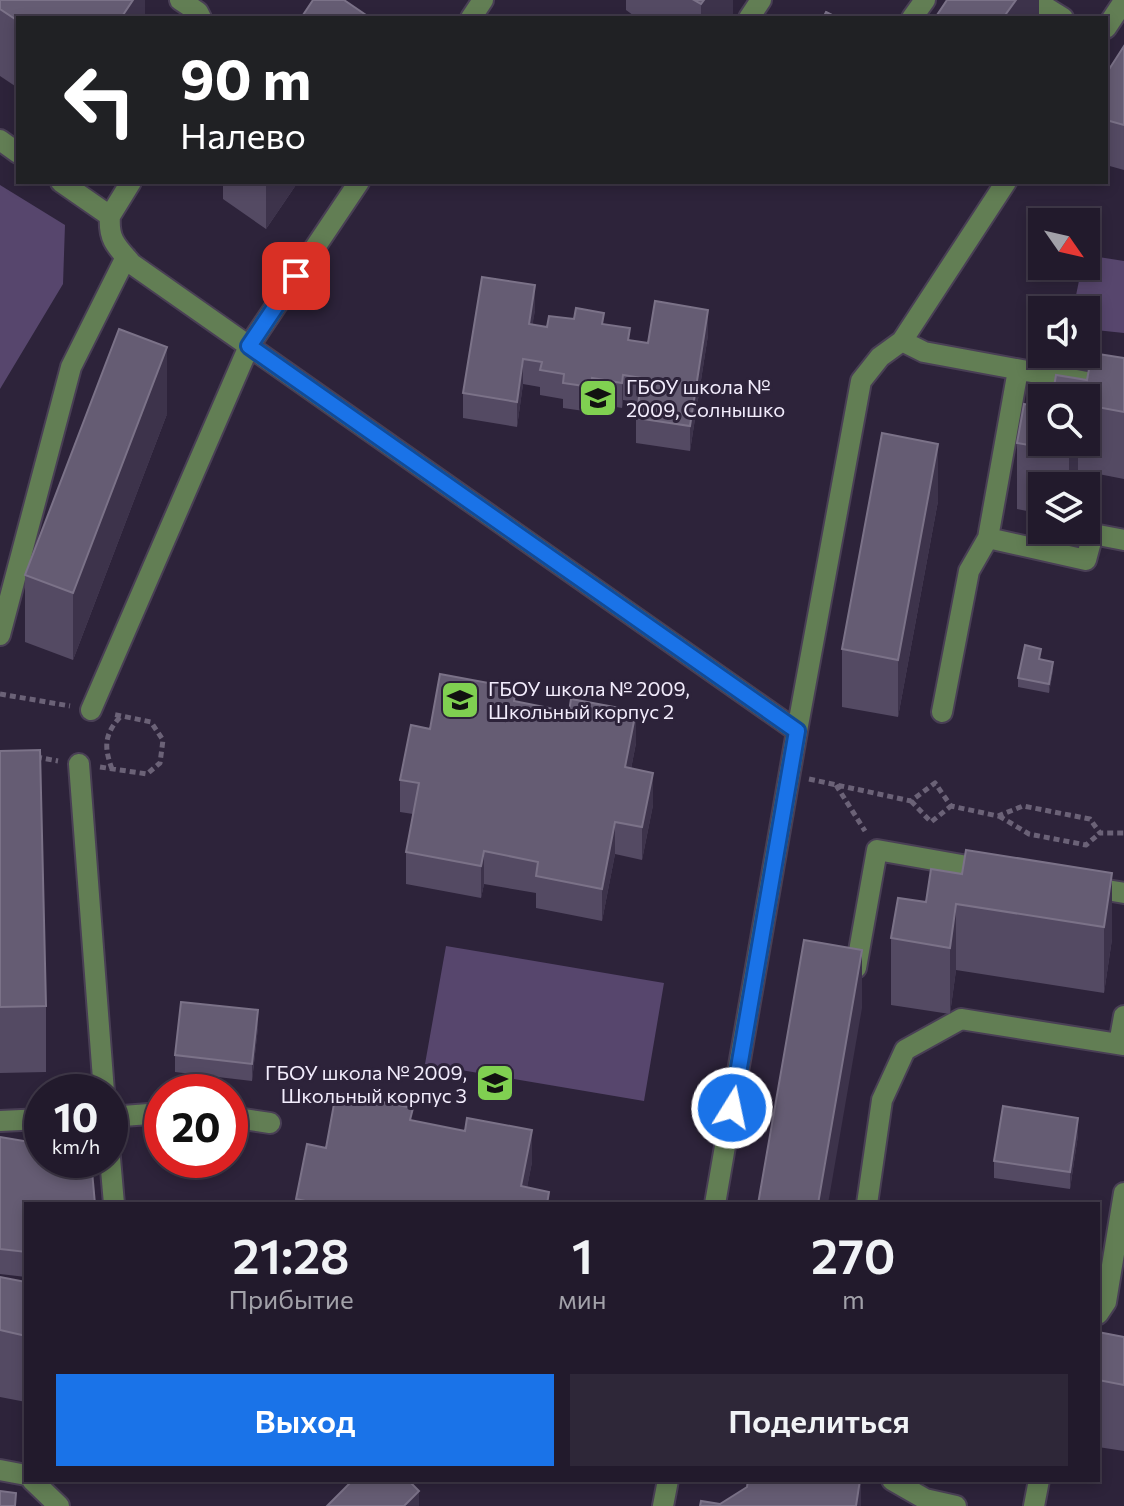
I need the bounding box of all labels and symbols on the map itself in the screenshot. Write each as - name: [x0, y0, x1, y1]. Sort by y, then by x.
- north arrow: [1028, 208, 1100, 280]
- pin: [262, 242, 330, 310]
- place label: ГБОУ школа № 2009, Солнышко: [626, 374, 785, 421]
- school or university icon: ГБОУ школа № 2009, Солнышко: [577, 377, 619, 419]
- place label: ГБОУ школа № 2009, Школьный корпус 2: [488, 676, 690, 723]
- school or university icon: ГБОУ школа № 2009, Школьный корпус 2: [439, 679, 481, 721]
- place label: ГБОУ школа № 2009, Школьный корпус 3: [265, 1060, 467, 1107]
- school or university icon: ГБОУ школа № 2009, Школьный корпус 3: [474, 1062, 516, 1104]
- position arrow: [690, 1066, 774, 1150]
- speed limit sign: 20: [144, 1074, 248, 1178]

